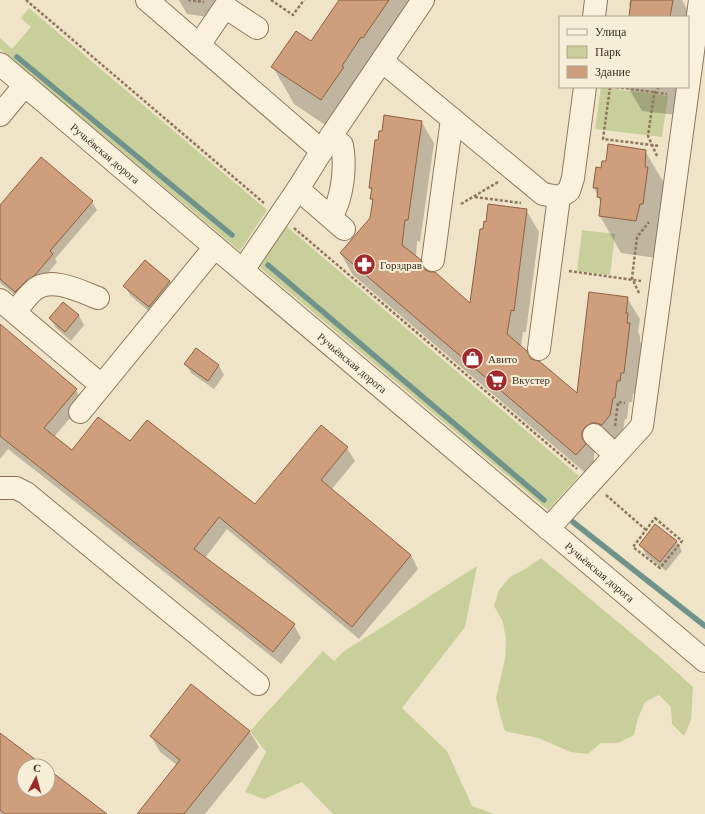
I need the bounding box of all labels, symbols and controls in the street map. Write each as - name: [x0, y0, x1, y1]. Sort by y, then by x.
- legend: [559, 16, 689, 88]
- text: Улица: [595, 25, 627, 39]
- text: Парк: [595, 45, 621, 59]
- text: Здание: [595, 65, 630, 79]
- street label: Ручьёвская дорога: [68, 121, 142, 186]
- pharmacy icon: Горздрав: [352, 252, 378, 278]
- place label: Горздрав: [380, 259, 422, 271]
- street label: Ручьёвская дорога: [315, 330, 389, 396]
- shop icon: Авито: [460, 346, 486, 372]
- place label: Авито: [488, 353, 518, 365]
- supermarket icon: Вкустер: [483, 367, 509, 393]
- place label: Вкустер: [512, 374, 551, 386]
- street label: Ручьёвская дорога: [563, 540, 637, 605]
- north arrow: [16, 758, 56, 798]
- text: С: [32, 762, 42, 774]

